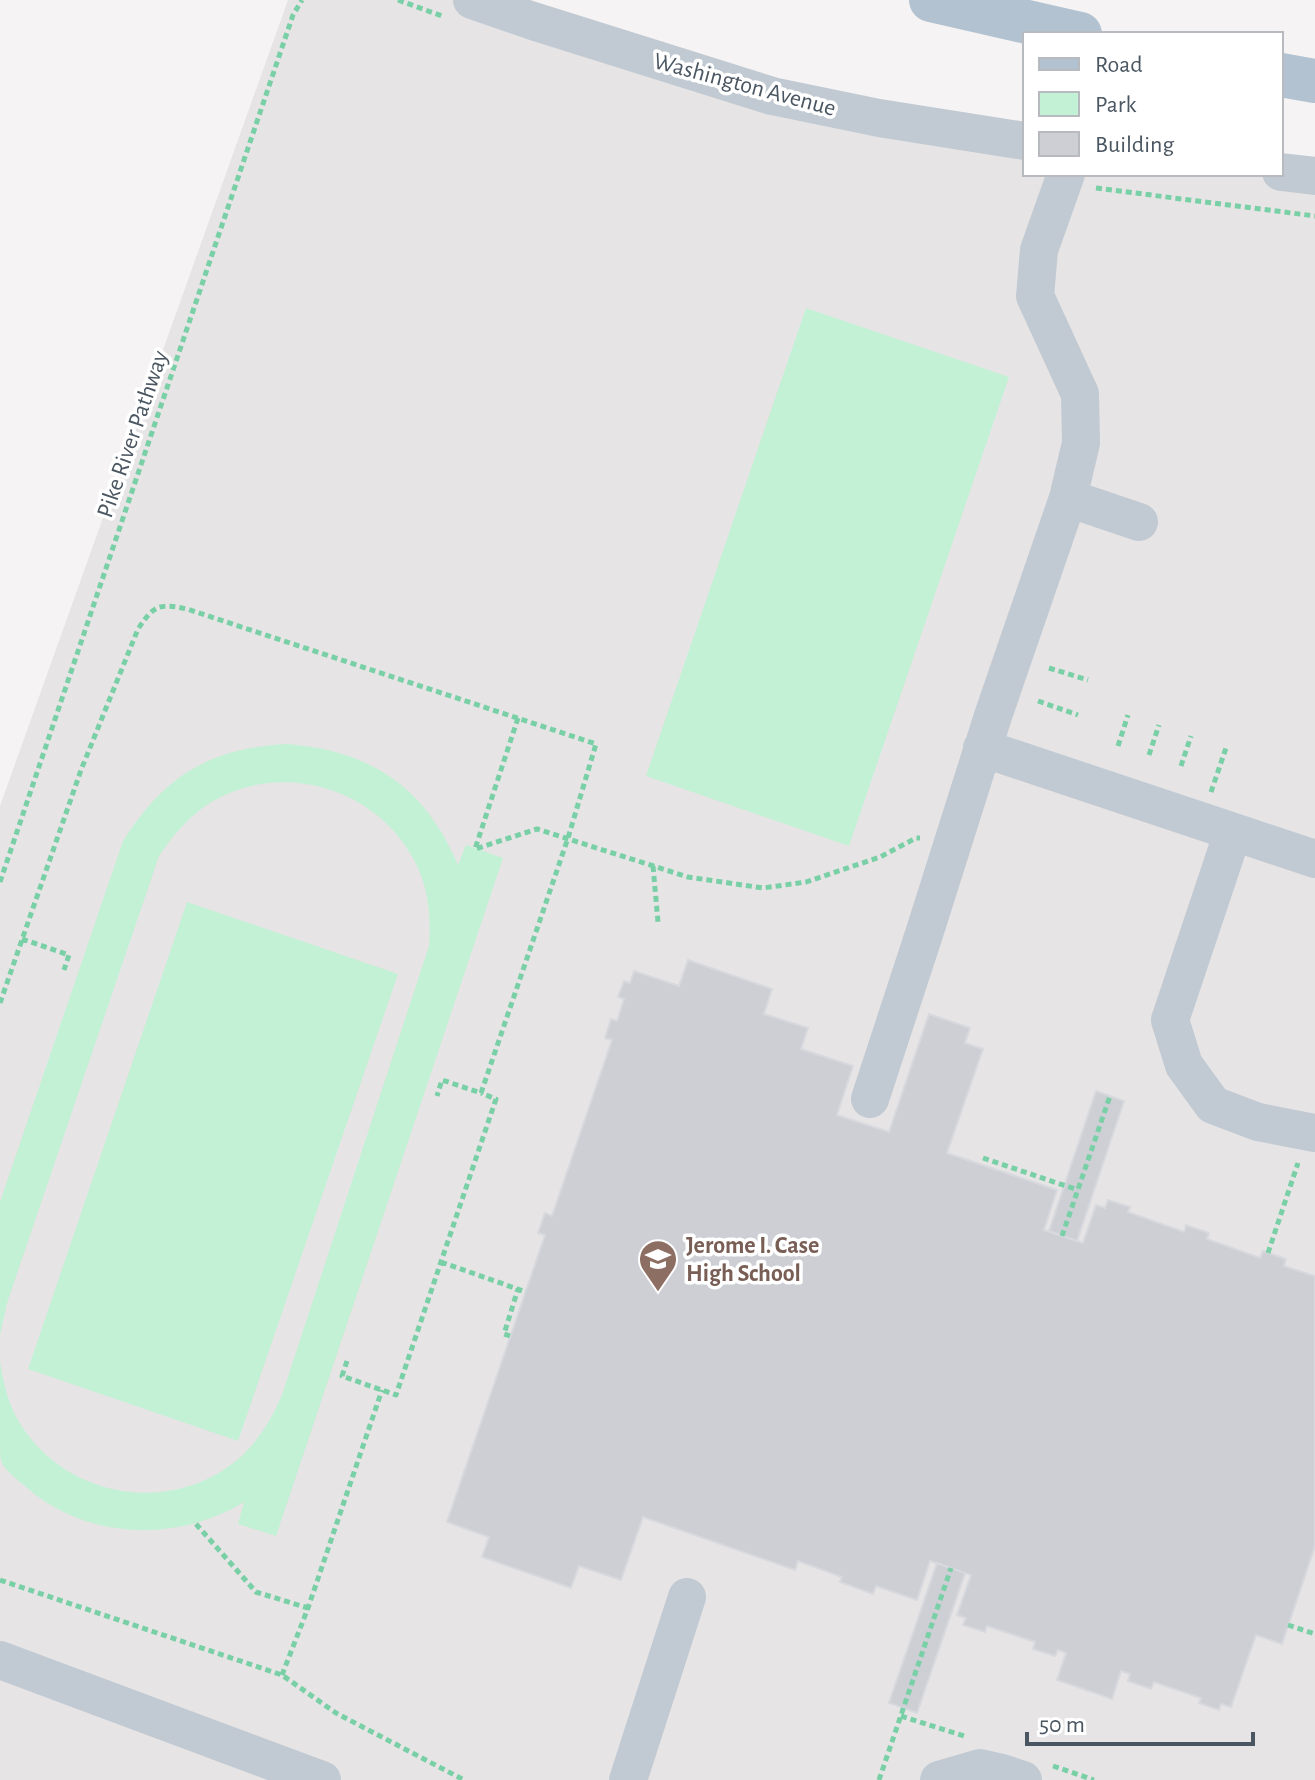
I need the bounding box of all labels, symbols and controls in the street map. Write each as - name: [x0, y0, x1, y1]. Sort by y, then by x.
- legend: [1023, 32, 1283, 176]
- street label: Washington Avenue: [651, 49, 838, 121]
- text: Road: [1095, 53, 1143, 77]
- text: Park: [1095, 93, 1136, 117]
- text: Building: [1095, 133, 1174, 157]
- street label: Pike River Pathway: [93, 348, 173, 521]
- place label: Jerome I. Case High School: [686, 1234, 819, 1286]
- school or university icon: Jerome I. Case High School: [637, 1238, 679, 1293]
- scale bar: [1027, 1696, 1253, 1746]
- text: 50 m: [1039, 1713, 1085, 1737]

